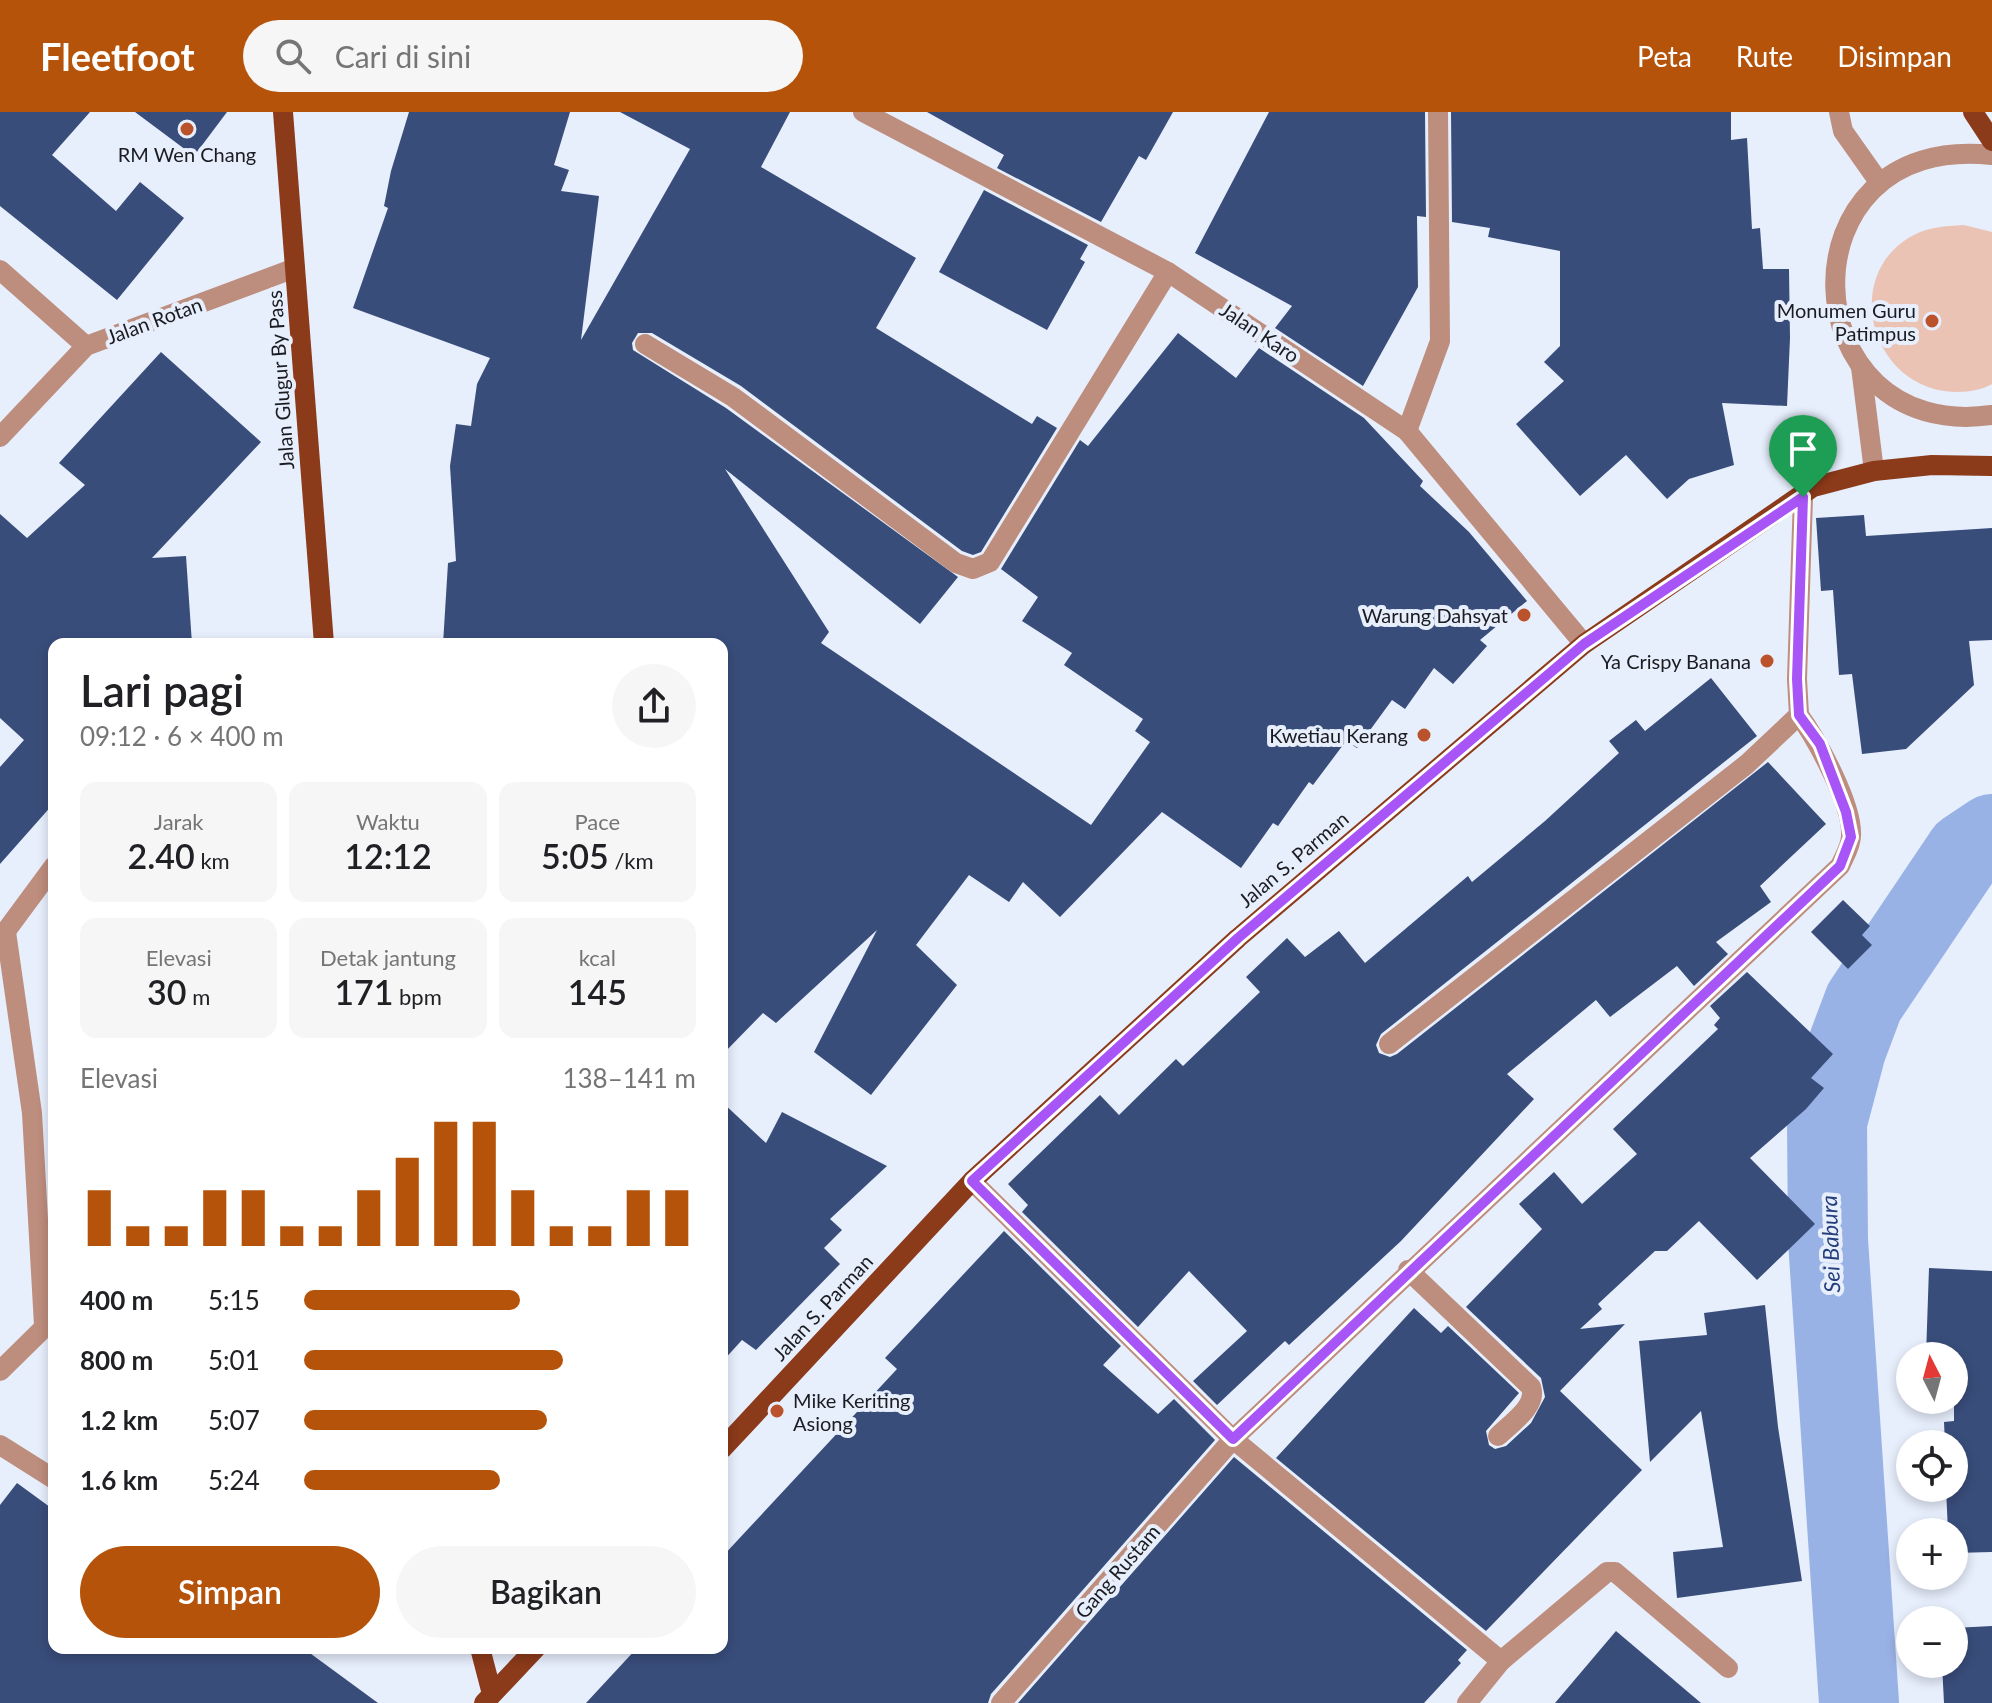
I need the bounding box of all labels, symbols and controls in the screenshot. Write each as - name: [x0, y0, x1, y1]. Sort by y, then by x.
- search box: [243, 20, 803, 92]
- text: Fleetfoot: [40, 33, 195, 79]
- icon: search: [271, 34, 315, 78]
- text: Cari di sini: [335, 38, 471, 74]
- text: Peta: [1637, 39, 1692, 73]
- text: Rute: [1736, 39, 1793, 73]
- text: Disimpan: [1837, 39, 1952, 73]
- marker: RM Wen Chang: [178, 120, 196, 138]
- place label: RM Wen Chang: [118, 142, 256, 166]
- street label: Jalan Glugur By Pass: [262, 290, 298, 470]
- street label: Jalan Rotan: [103, 292, 205, 348]
- street label: Jalan Karo: [1216, 297, 1304, 367]
- place label: Monumen Guru Patimpus: [1777, 298, 1916, 345]
- marker: Monumen Guru Patimpus: [1923, 312, 1941, 330]
- pin: [1769, 415, 1837, 497]
- icon: arrive: [1781, 427, 1825, 471]
- place label: Warung Dahsyat: [1362, 603, 1508, 627]
- marker: Warung Dahsyat: [1515, 606, 1533, 624]
- place label: Ya Crispy Banana: [1601, 649, 1751, 673]
- marker: Ya Crispy Banana: [1758, 652, 1776, 670]
- text: Lari pagi: [80, 664, 244, 716]
- button: share: [612, 664, 696, 748]
- text: 09:12 · 6 × 400 m: [80, 720, 284, 752]
- place label: Kwetiau Kerang: [1269, 723, 1408, 747]
- marker: Kwetiau Kerang: [1415, 726, 1433, 744]
- street label: Jalan S. Parman: [1233, 806, 1353, 912]
- text: Jarak: [154, 808, 204, 835]
- text: Waktu: [356, 808, 420, 835]
- text: Pace: [574, 808, 620, 835]
- text: 2.40: [128, 835, 195, 876]
- text: 12:12: [344, 835, 432, 876]
- text: 5:05: [541, 835, 609, 876]
- text: km: [195, 847, 230, 874]
- text: /km: [609, 847, 654, 874]
- text: Elevasi: [146, 944, 212, 971]
- text: Detak jantung: [320, 944, 456, 971]
- text: kcal: [579, 944, 616, 971]
- text: 30: [147, 971, 187, 1012]
- text: 171: [334, 971, 393, 1012]
- text: 145: [568, 971, 627, 1012]
- text: m: [187, 983, 210, 1010]
- text: bpm: [393, 983, 442, 1010]
- text: Elevasi: [80, 1062, 158, 1094]
- text: 138–141 m: [562, 1062, 696, 1094]
- water label: Sei Babura: [1815, 1195, 1845, 1293]
- street label: Jalan S. Parman: [767, 1249, 877, 1365]
- text: 400 m: [80, 1284, 153, 1316]
- text: 5:15: [208, 1284, 260, 1316]
- north arrow: [1896, 1342, 1968, 1414]
- map controls: [1896, 1342, 1968, 1678]
- text: 800 m: [80, 1344, 153, 1376]
- text: 5:01: [208, 1344, 260, 1376]
- place label: Mike Keriting Asiong: [793, 1388, 911, 1435]
- marker: Mike Keriting Asiong: [768, 1402, 786, 1420]
- text: 1.2 km: [80, 1404, 158, 1436]
- text: 5:07: [208, 1404, 260, 1436]
- button: locate: [1896, 1430, 1968, 1502]
- text: 1.6 km: [80, 1464, 158, 1496]
- text: 5:24: [208, 1464, 260, 1496]
- button: +: [1896, 1518, 1968, 1590]
- street label: Gang Rustam: [1070, 1519, 1164, 1623]
- button: Simpan: [80, 1546, 380, 1638]
- button: Bagikan: [396, 1546, 696, 1638]
- button: −: [1896, 1606, 1968, 1678]

